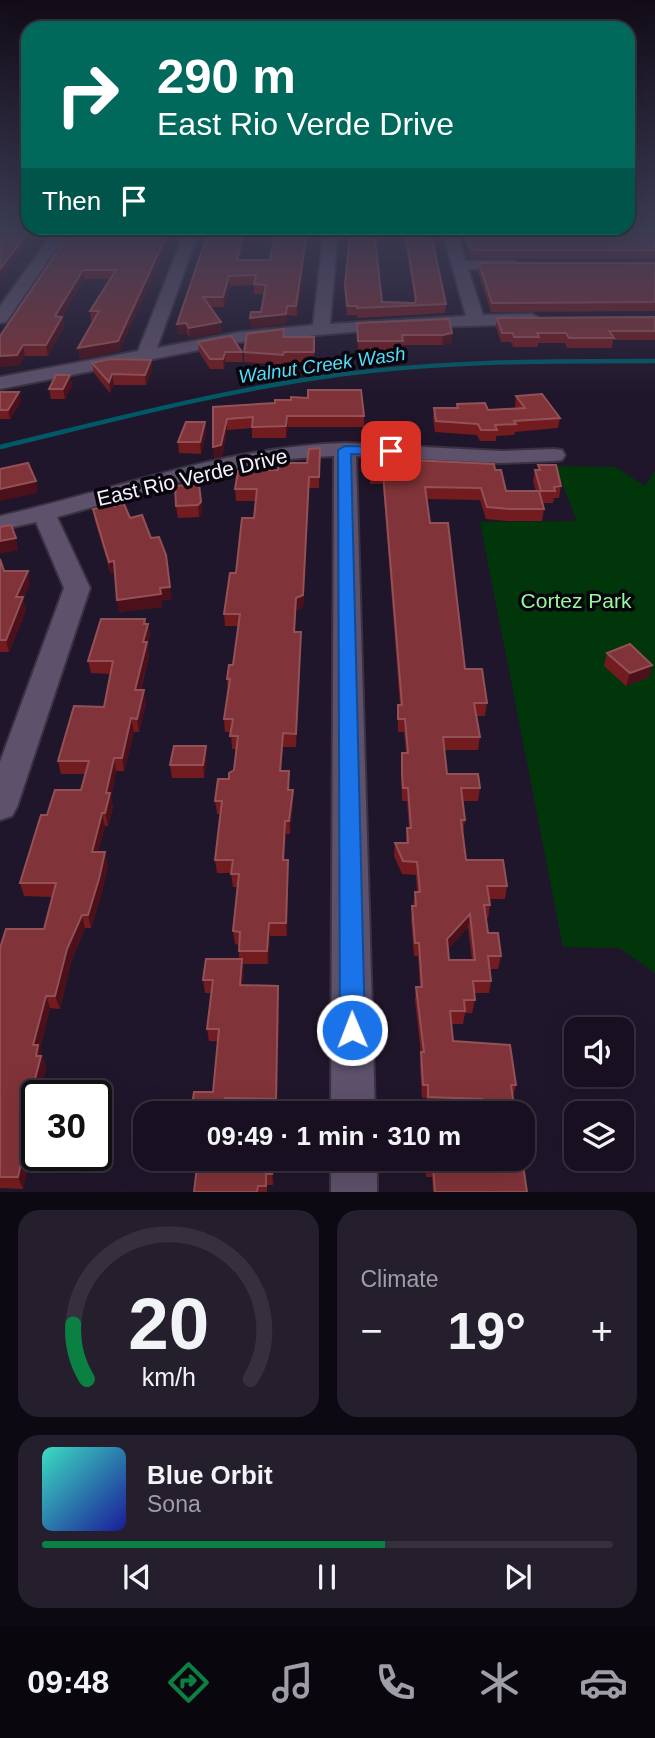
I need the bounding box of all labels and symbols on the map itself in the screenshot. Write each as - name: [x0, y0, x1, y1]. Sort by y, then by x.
- water label: Walnut Creek Wash: [237, 343, 407, 387]
- pin: [361, 421, 421, 481]
- street label: East Rio Verde Drive: [94, 444, 290, 510]
- park label: Cortez Park: [521, 589, 632, 612]
- position arrow: [315, 993, 389, 1067]
- speed limit sign: 30: [21, 1080, 112, 1171]

